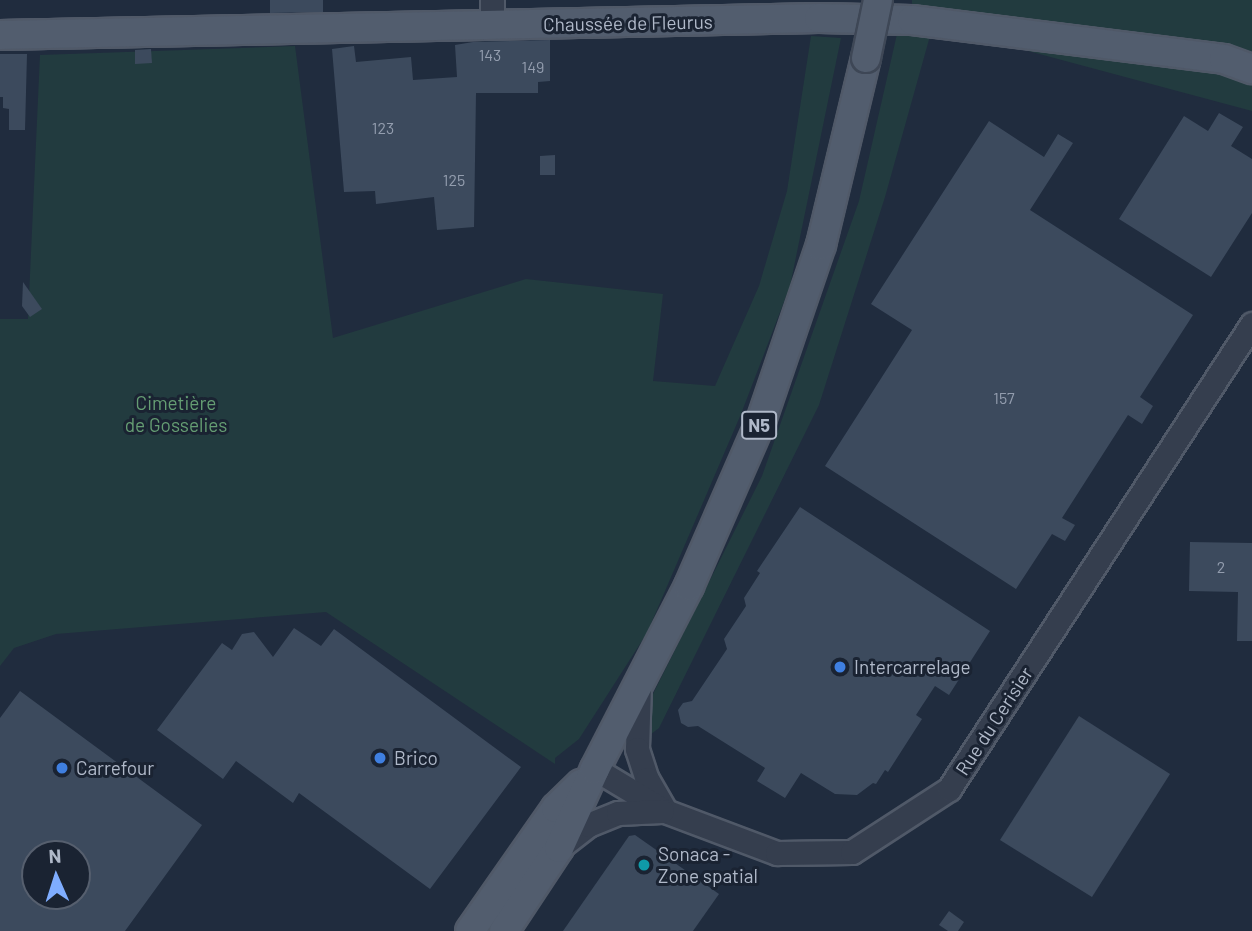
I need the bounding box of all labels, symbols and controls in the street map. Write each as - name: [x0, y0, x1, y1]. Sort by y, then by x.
- street label: Chaussée de Fleurus: [543, 10, 713, 36]
- house number: 143: [479, 45, 501, 65]
- house number: 149: [522, 57, 544, 77]
- house number: 123: [372, 118, 394, 138]
- house number: 125: [443, 170, 465, 190]
- house number: 157: [993, 388, 1015, 408]
- park label: Cimetière de Gosselies: [125, 392, 227, 436]
- road number: N5: [740, 410, 778, 440]
- house number: 2: [1217, 557, 1225, 577]
- place label: Intercarrelage: [854, 656, 971, 678]
- marker: Intercarrelage: [832, 659, 848, 675]
- street label: Rue du Cerisier: [951, 663, 1037, 779]
- place label: Brico: [394, 747, 438, 769]
- marker: Brico: [372, 750, 388, 766]
- place label: Carrefour: [76, 757, 154, 779]
- marker: Carrefour: [54, 760, 70, 776]
- north arrow: [21, 840, 91, 910]
- place label: Sonaca - Zone spatial: [658, 843, 758, 887]
- text: N: [48, 844, 62, 867]
- marker: Sonaca - Zone spatial: [636, 857, 652, 873]

